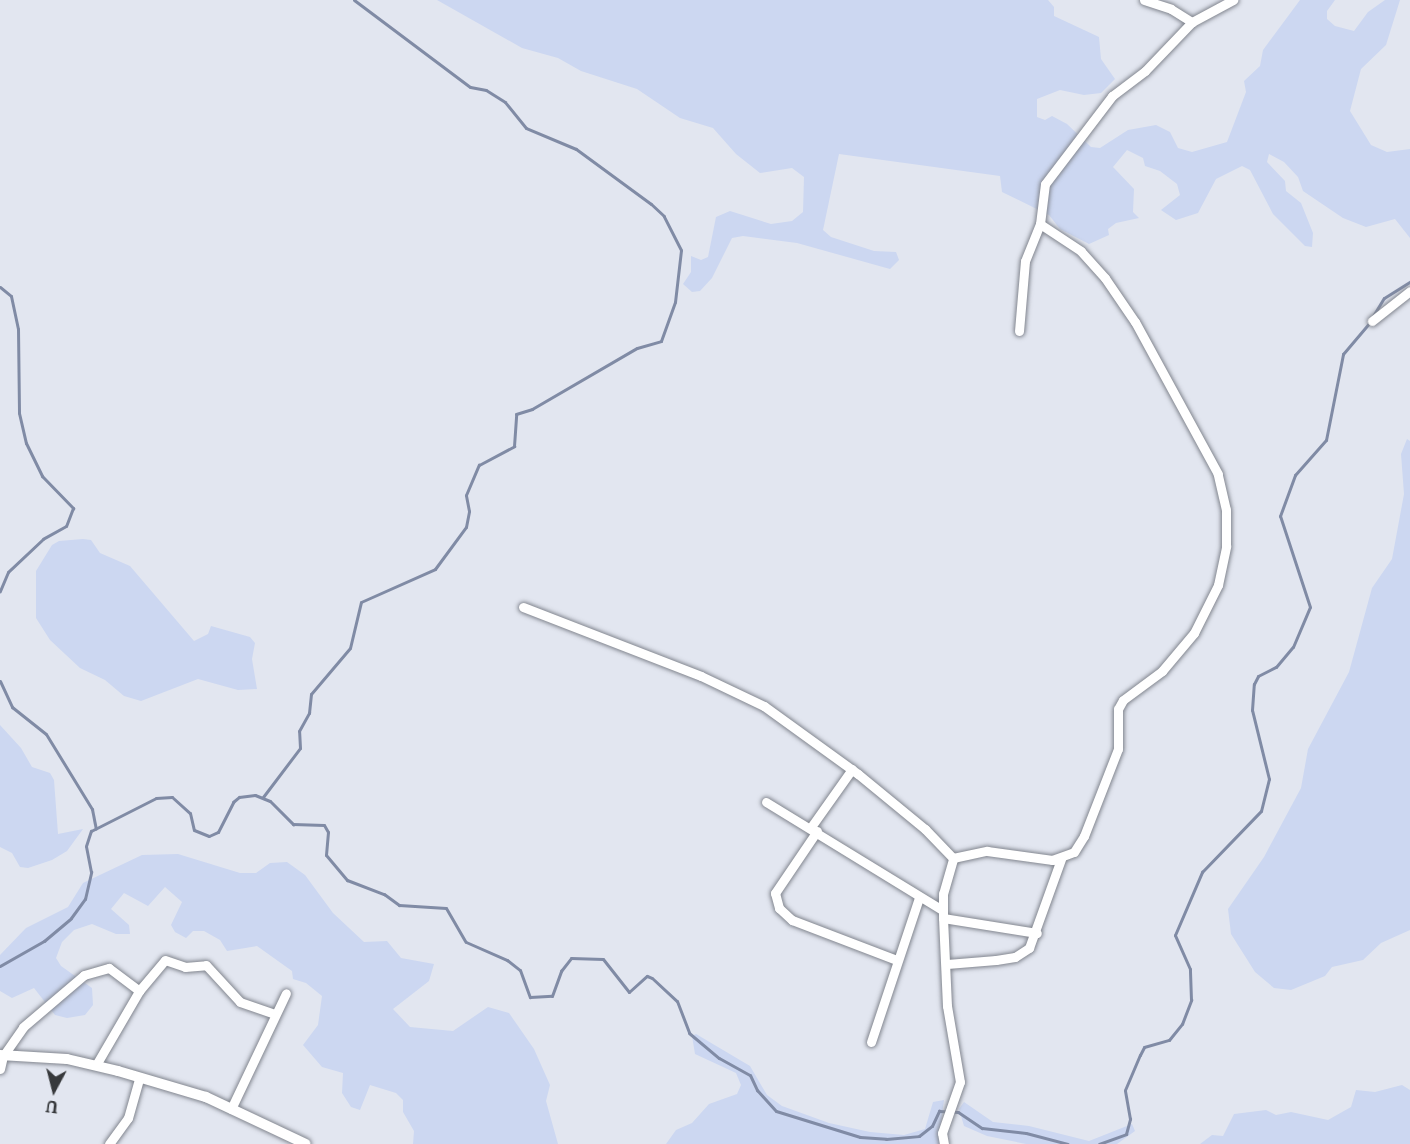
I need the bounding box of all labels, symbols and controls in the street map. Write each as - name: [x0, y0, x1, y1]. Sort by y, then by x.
- north arrow: [24, 1060, 84, 1120]
- text: U: [44, 1095, 60, 1121]

